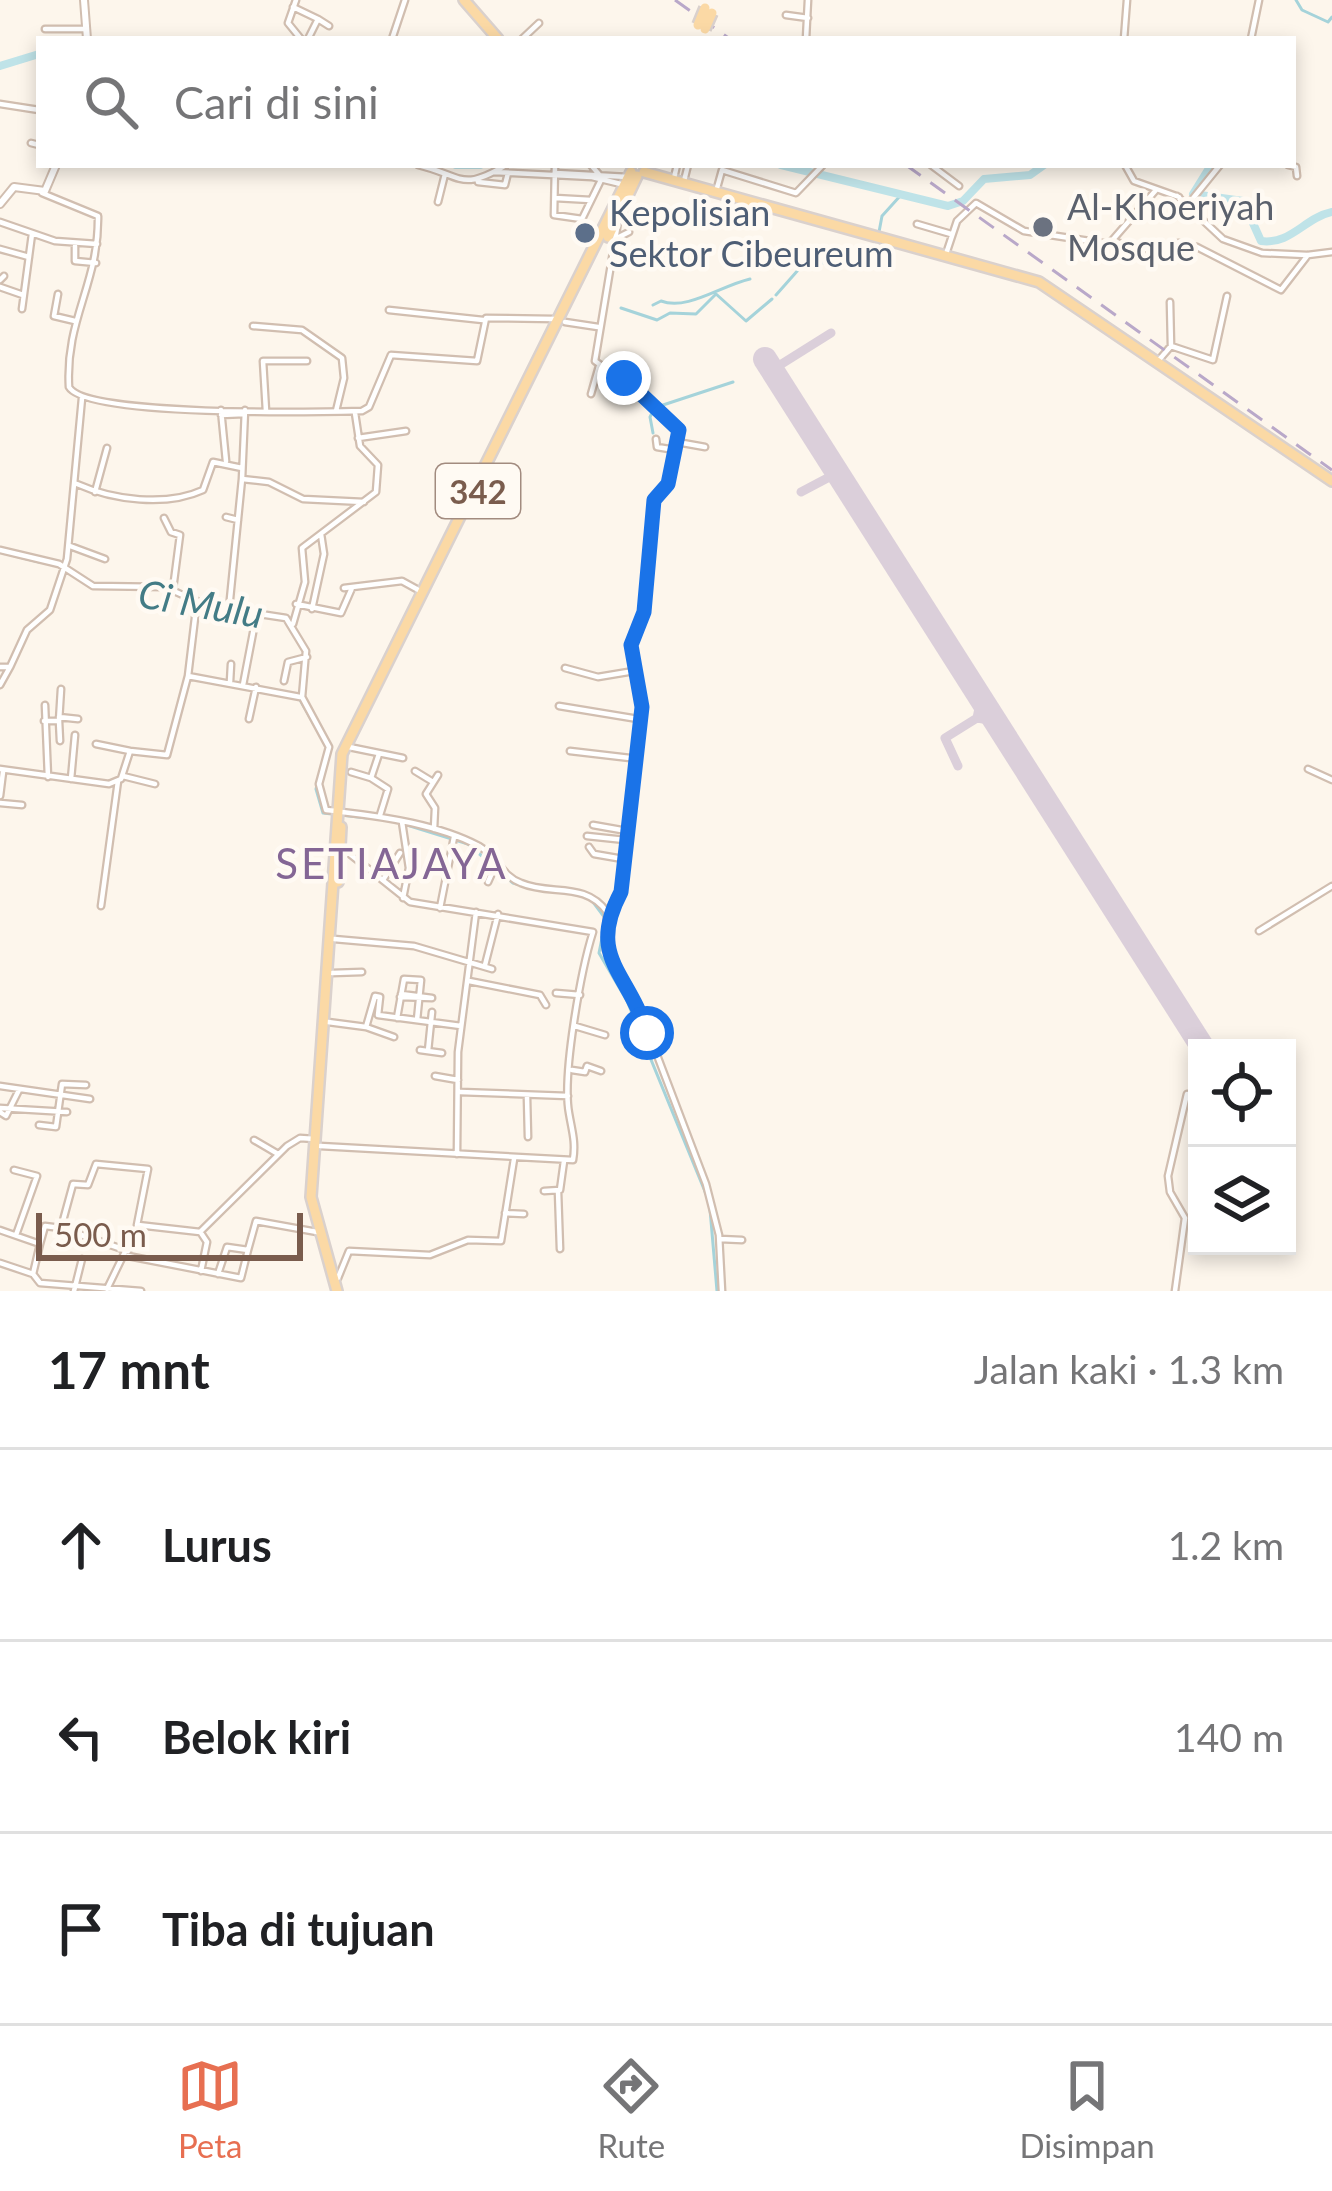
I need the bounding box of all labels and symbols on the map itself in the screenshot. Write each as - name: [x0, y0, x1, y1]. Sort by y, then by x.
- place label: Al-Khoeriyah Mosque: [1067, 184, 1274, 269]
- place label: Kepolisian Sektor Cibeureum: [609, 190, 894, 275]
- marker: Al-Khoeriyah Mosque: [1030, 214, 1056, 240]
- marker: Kepolisian Sektor Cibeureum: [572, 220, 598, 246]
- route end: [597, 351, 651, 405]
- road number: 342: [436, 464, 520, 518]
- water label: Ci Mulu: [135, 569, 267, 637]
- district label: SETIAJAYA: [275, 838, 509, 888]
- route start: [620, 1006, 674, 1060]
- scale bar: [36, 1207, 303, 1260]

